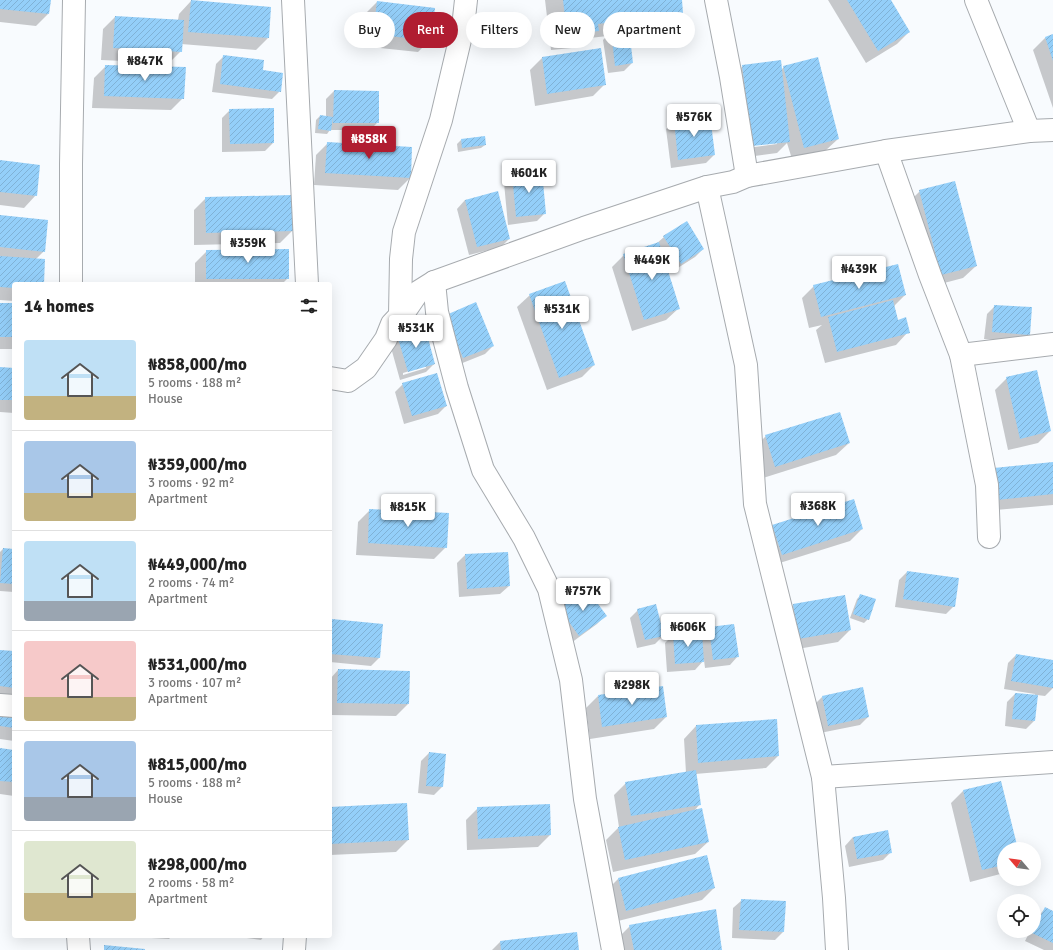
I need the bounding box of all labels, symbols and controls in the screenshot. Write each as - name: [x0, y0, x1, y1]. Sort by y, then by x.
- chip: Buy: [344, 12, 395, 48]
- chip: Rent: [403, 12, 458, 48]
- chip: Filters: [466, 12, 532, 48]
- chip: New: [540, 12, 595, 48]
- chip: Apartment: [603, 12, 695, 48]
- pin: ₦847K: [117, 48, 173, 82]
- text: ₦847K: [127, 53, 163, 69]
- pin: ₦576K: [666, 104, 722, 138]
- text: ₦576K: [676, 109, 712, 125]
- pin: ₦858K: [341, 126, 397, 160]
- text: ₦858K: [351, 131, 387, 147]
- pin: ₦601K: [501, 160, 557, 194]
- text: ₦601K: [511, 165, 547, 181]
- pin: ₦359K: [220, 230, 276, 264]
- text: ₦359K: [230, 235, 266, 251]
- pin: ₦449K: [624, 247, 680, 281]
- text: ₦449K: [634, 252, 670, 268]
- pin: ₦439K: [831, 256, 887, 290]
- text: ₦439K: [841, 261, 877, 277]
- icon: filters: [298, 295, 320, 317]
- text: 14 homes: [24, 296, 94, 317]
- pin: ₦531K: [534, 296, 590, 330]
- text: ₦531K: [544, 301, 580, 317]
- pin: ₦531K: [388, 315, 444, 349]
- text: ₦531K: [398, 320, 434, 336]
- text: ₦858,000/mo: [148, 354, 247, 375]
- icon: home: [56, 356, 104, 404]
- text: 5 rooms · 188 m²: [148, 375, 241, 391]
- text: House: [148, 391, 183, 407]
- text: ₦359,000/mo: [148, 454, 247, 475]
- icon: home: [56, 457, 104, 505]
- text: 3 rooms · 92 m²: [148, 475, 234, 491]
- text: Apartment: [148, 491, 208, 507]
- pin: ₦368K: [790, 493, 846, 527]
- pin: ₦815K: [380, 494, 436, 528]
- text: ₦368K: [800, 498, 836, 514]
- text: ₦815K: [390, 499, 426, 515]
- text: ₦449,000/mo: [148, 554, 247, 575]
- icon: home: [56, 557, 104, 605]
- text: 2 rooms · 74 m²: [148, 575, 234, 591]
- pin: ₦757K: [555, 578, 611, 612]
- text: ₦757K: [565, 583, 601, 599]
- text: Apartment: [148, 591, 208, 607]
- pin: ₦606K: [660, 614, 716, 648]
- text: ₦606K: [670, 619, 706, 635]
- text: ₦531,000/mo: [148, 654, 247, 675]
- icon: home: [56, 657, 104, 705]
- pin: ₦298K: [604, 672, 660, 706]
- text: 3 rooms · 107 m²: [148, 675, 241, 691]
- text: ₦298K: [614, 677, 650, 693]
- text: Apartment: [148, 691, 208, 707]
- text: ₦815,000/mo: [148, 754, 247, 775]
- icon: home: [56, 757, 104, 805]
- text: 5 rooms · 188 m²: [148, 775, 241, 791]
- text: House: [148, 791, 183, 807]
- north arrow: [997, 842, 1041, 886]
- map controls: [997, 842, 1041, 938]
- text: ₦298,000/mo: [148, 854, 247, 875]
- icon: home: [56, 857, 104, 905]
- text: 2 rooms · 58 m²: [148, 875, 234, 891]
- text: Apartment: [148, 891, 208, 907]
- button: locate: [997, 894, 1041, 938]

